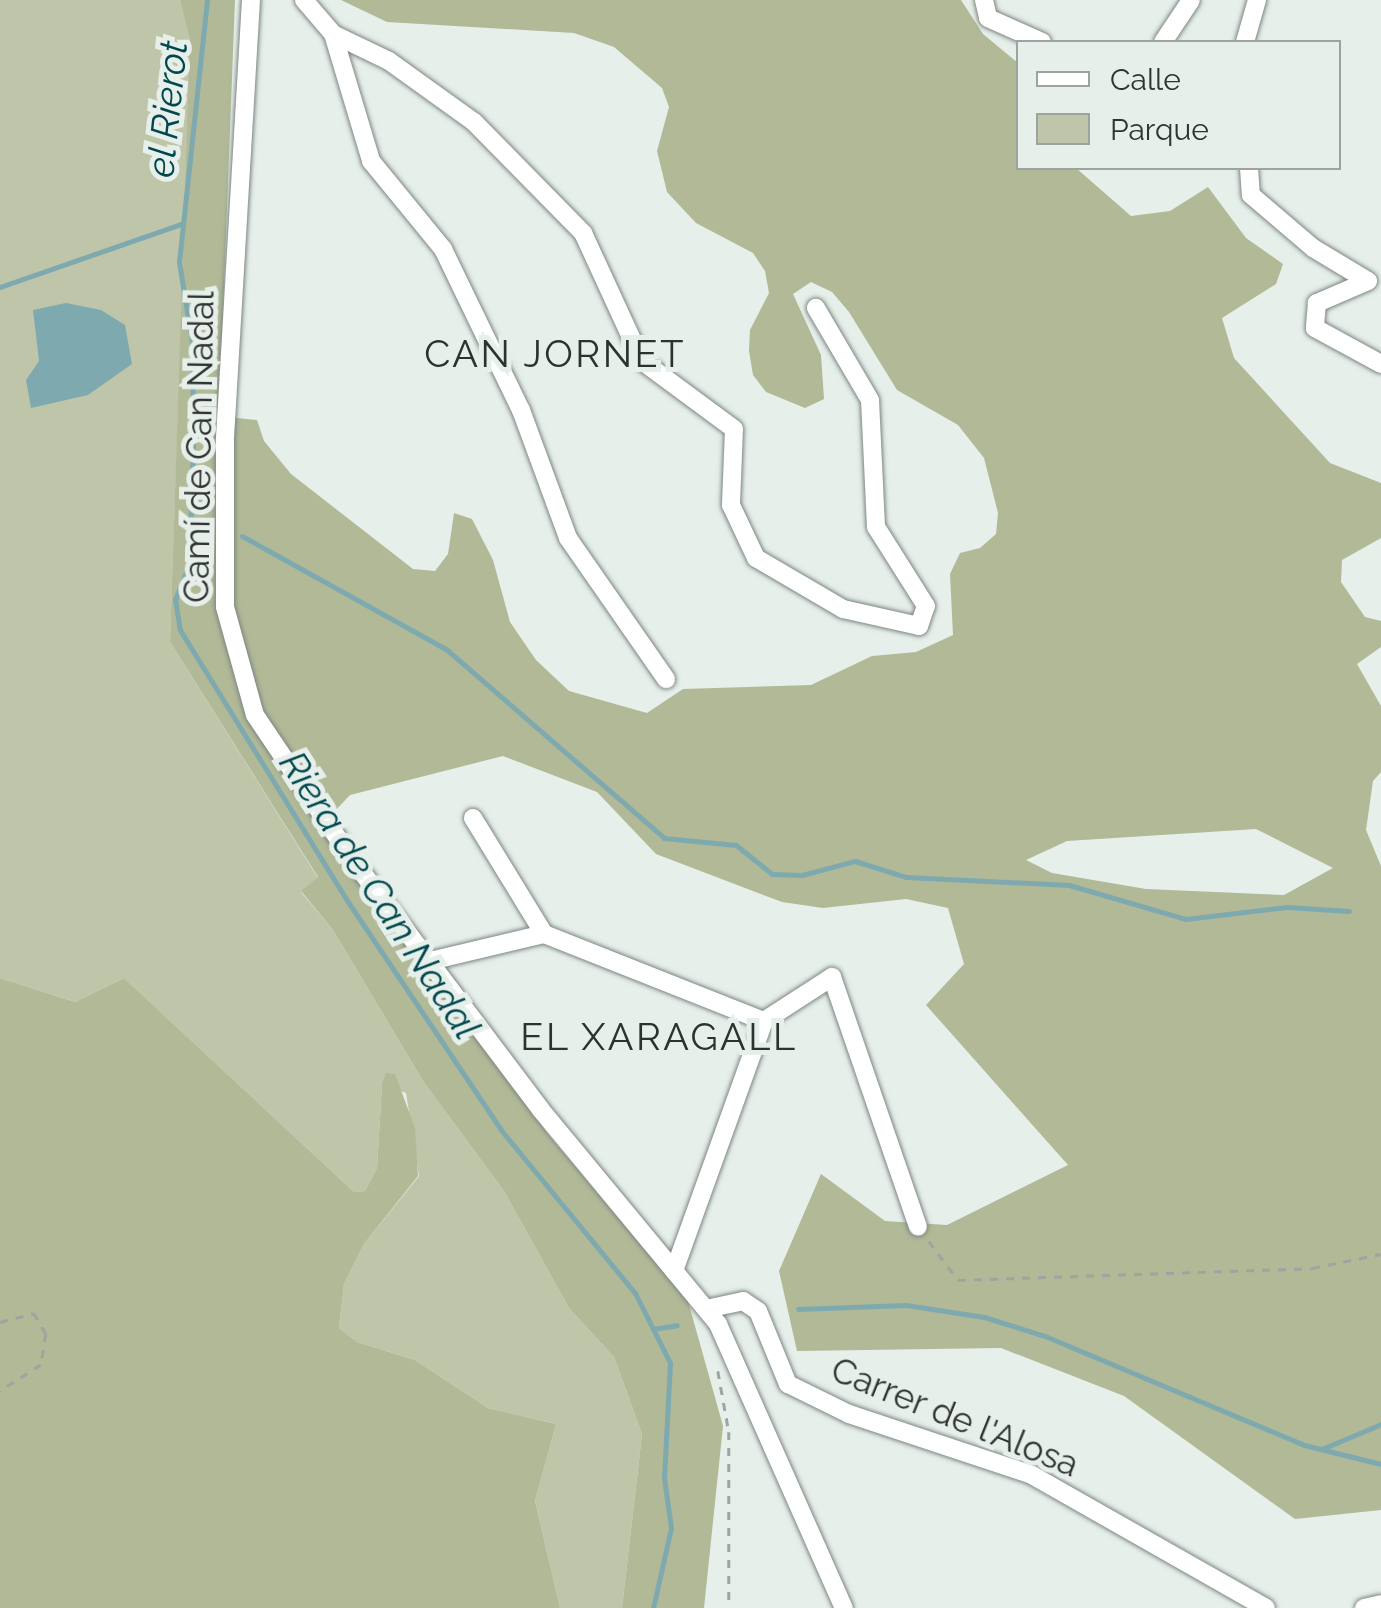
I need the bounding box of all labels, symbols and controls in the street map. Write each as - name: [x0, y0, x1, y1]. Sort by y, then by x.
- water label: el Rierot: [137, 38, 197, 180]
- legend: [1016, 40, 1341, 170]
- text: Calle: [1110, 62, 1181, 97]
- text: Parque: [1110, 112, 1209, 147]
- street label: Camí de Can Nadal: [175, 291, 223, 603]
- district label: CAN JORNET: [424, 331, 686, 377]
- water label: Riera de Can Nadal: [270, 743, 490, 1047]
- district label: EL XARAGALL: [520, 1014, 798, 1060]
- street label: Carrer de l'Alosa: [825, 1348, 1085, 1486]

